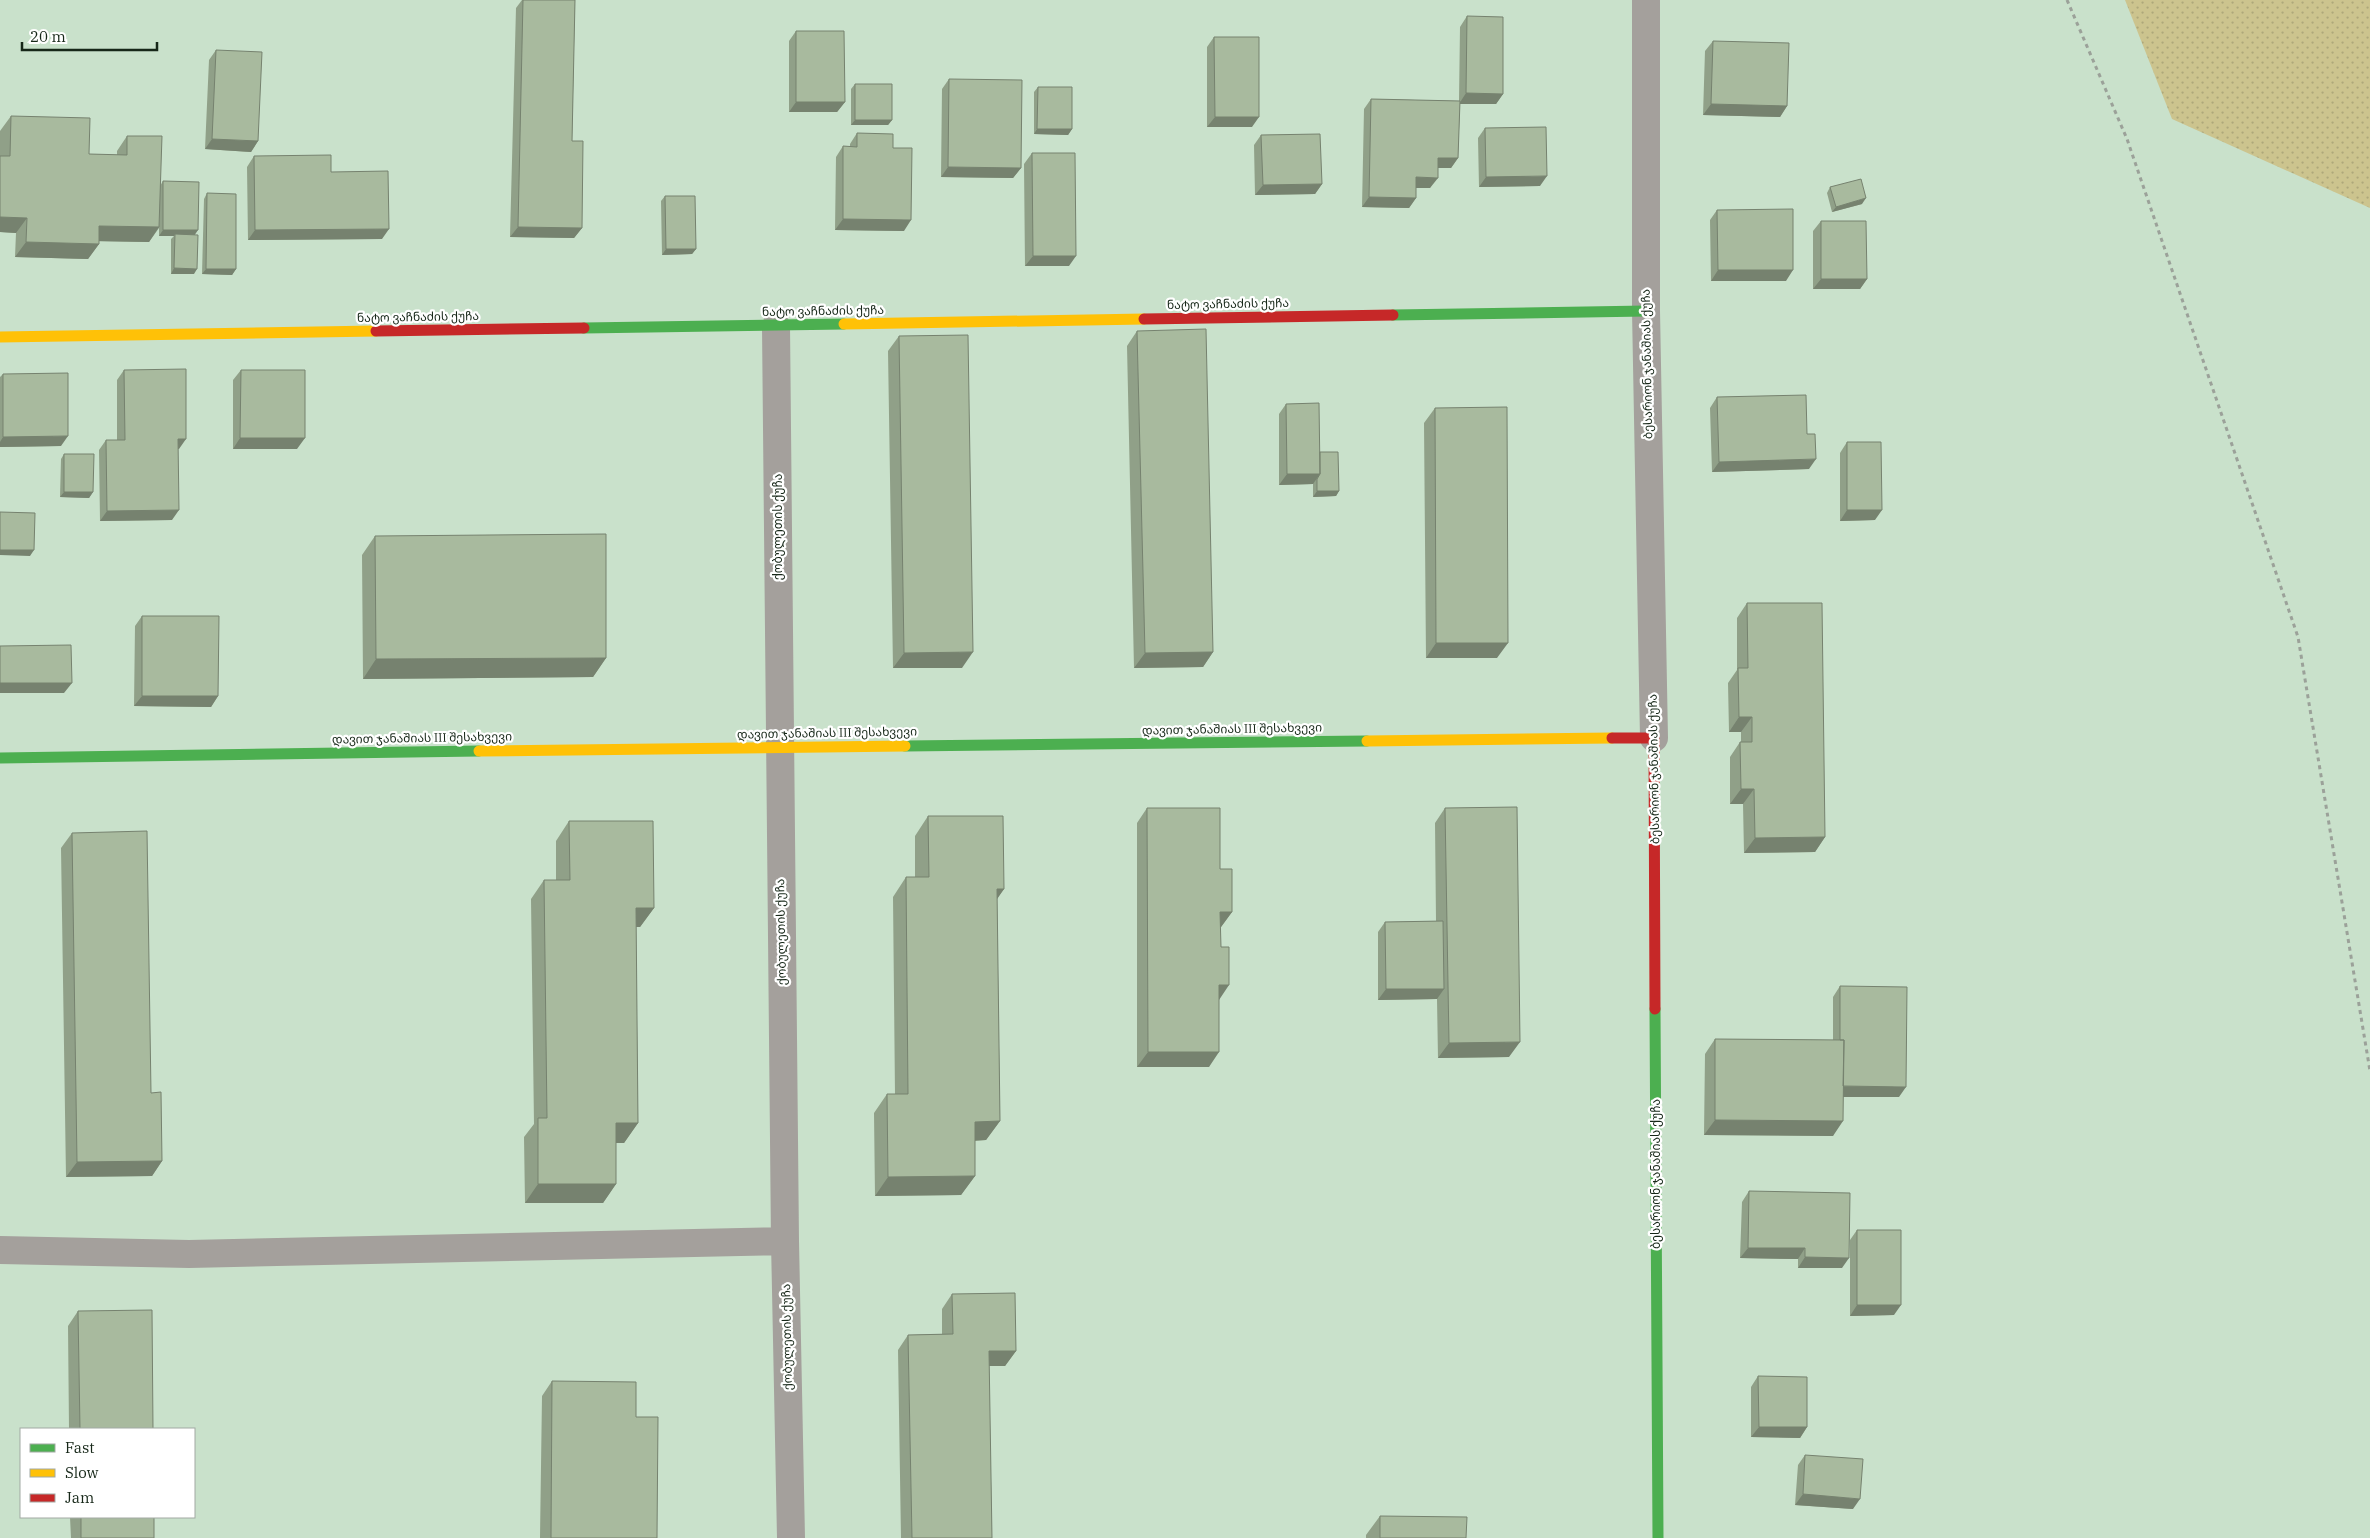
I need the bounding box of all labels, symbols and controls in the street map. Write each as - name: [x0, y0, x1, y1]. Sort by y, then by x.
- scale bar: [22, 20, 158, 52]
- text: 20 m: [30, 27, 66, 46]
- street label: ბესარიონ ჯანაშიას ქუჩა: [1638, 289, 1655, 439]
- street label: ნატო ვაჩნაძის ქუჩა: [1167, 295, 1289, 312]
- street label: ნატო ვაჩნაძის ქუჩა: [762, 302, 884, 319]
- street label: ნატო ვაჩნაძის ქუჩა: [357, 308, 479, 325]
- street label: ქობულეთის ქუჩა: [770, 474, 786, 580]
- street label: ბესარიონ ჯანაშიას ქუჩა: [1645, 694, 1662, 844]
- street label: დავით ჯანაშიას III შესახვევი: [1142, 719, 1322, 739]
- street label: დავით ჯანაშიას III შესახვევი: [737, 723, 917, 743]
- street label: დავით ჯანაშიას III შესახვევი: [332, 728, 512, 748]
- street label: ქობულეთის ქუჩა: [772, 879, 790, 985]
- street label: ბესარიონ ჯანაშიას ქუჩა: [1648, 1099, 1663, 1249]
- street label: ქობულეთის ქუჩა: [778, 1284, 796, 1390]
- legend: [20, 1428, 195, 1518]
- text: Fast: [65, 1438, 95, 1457]
- text: Slow: [65, 1463, 99, 1482]
- text: Jam: [65, 1488, 94, 1507]

